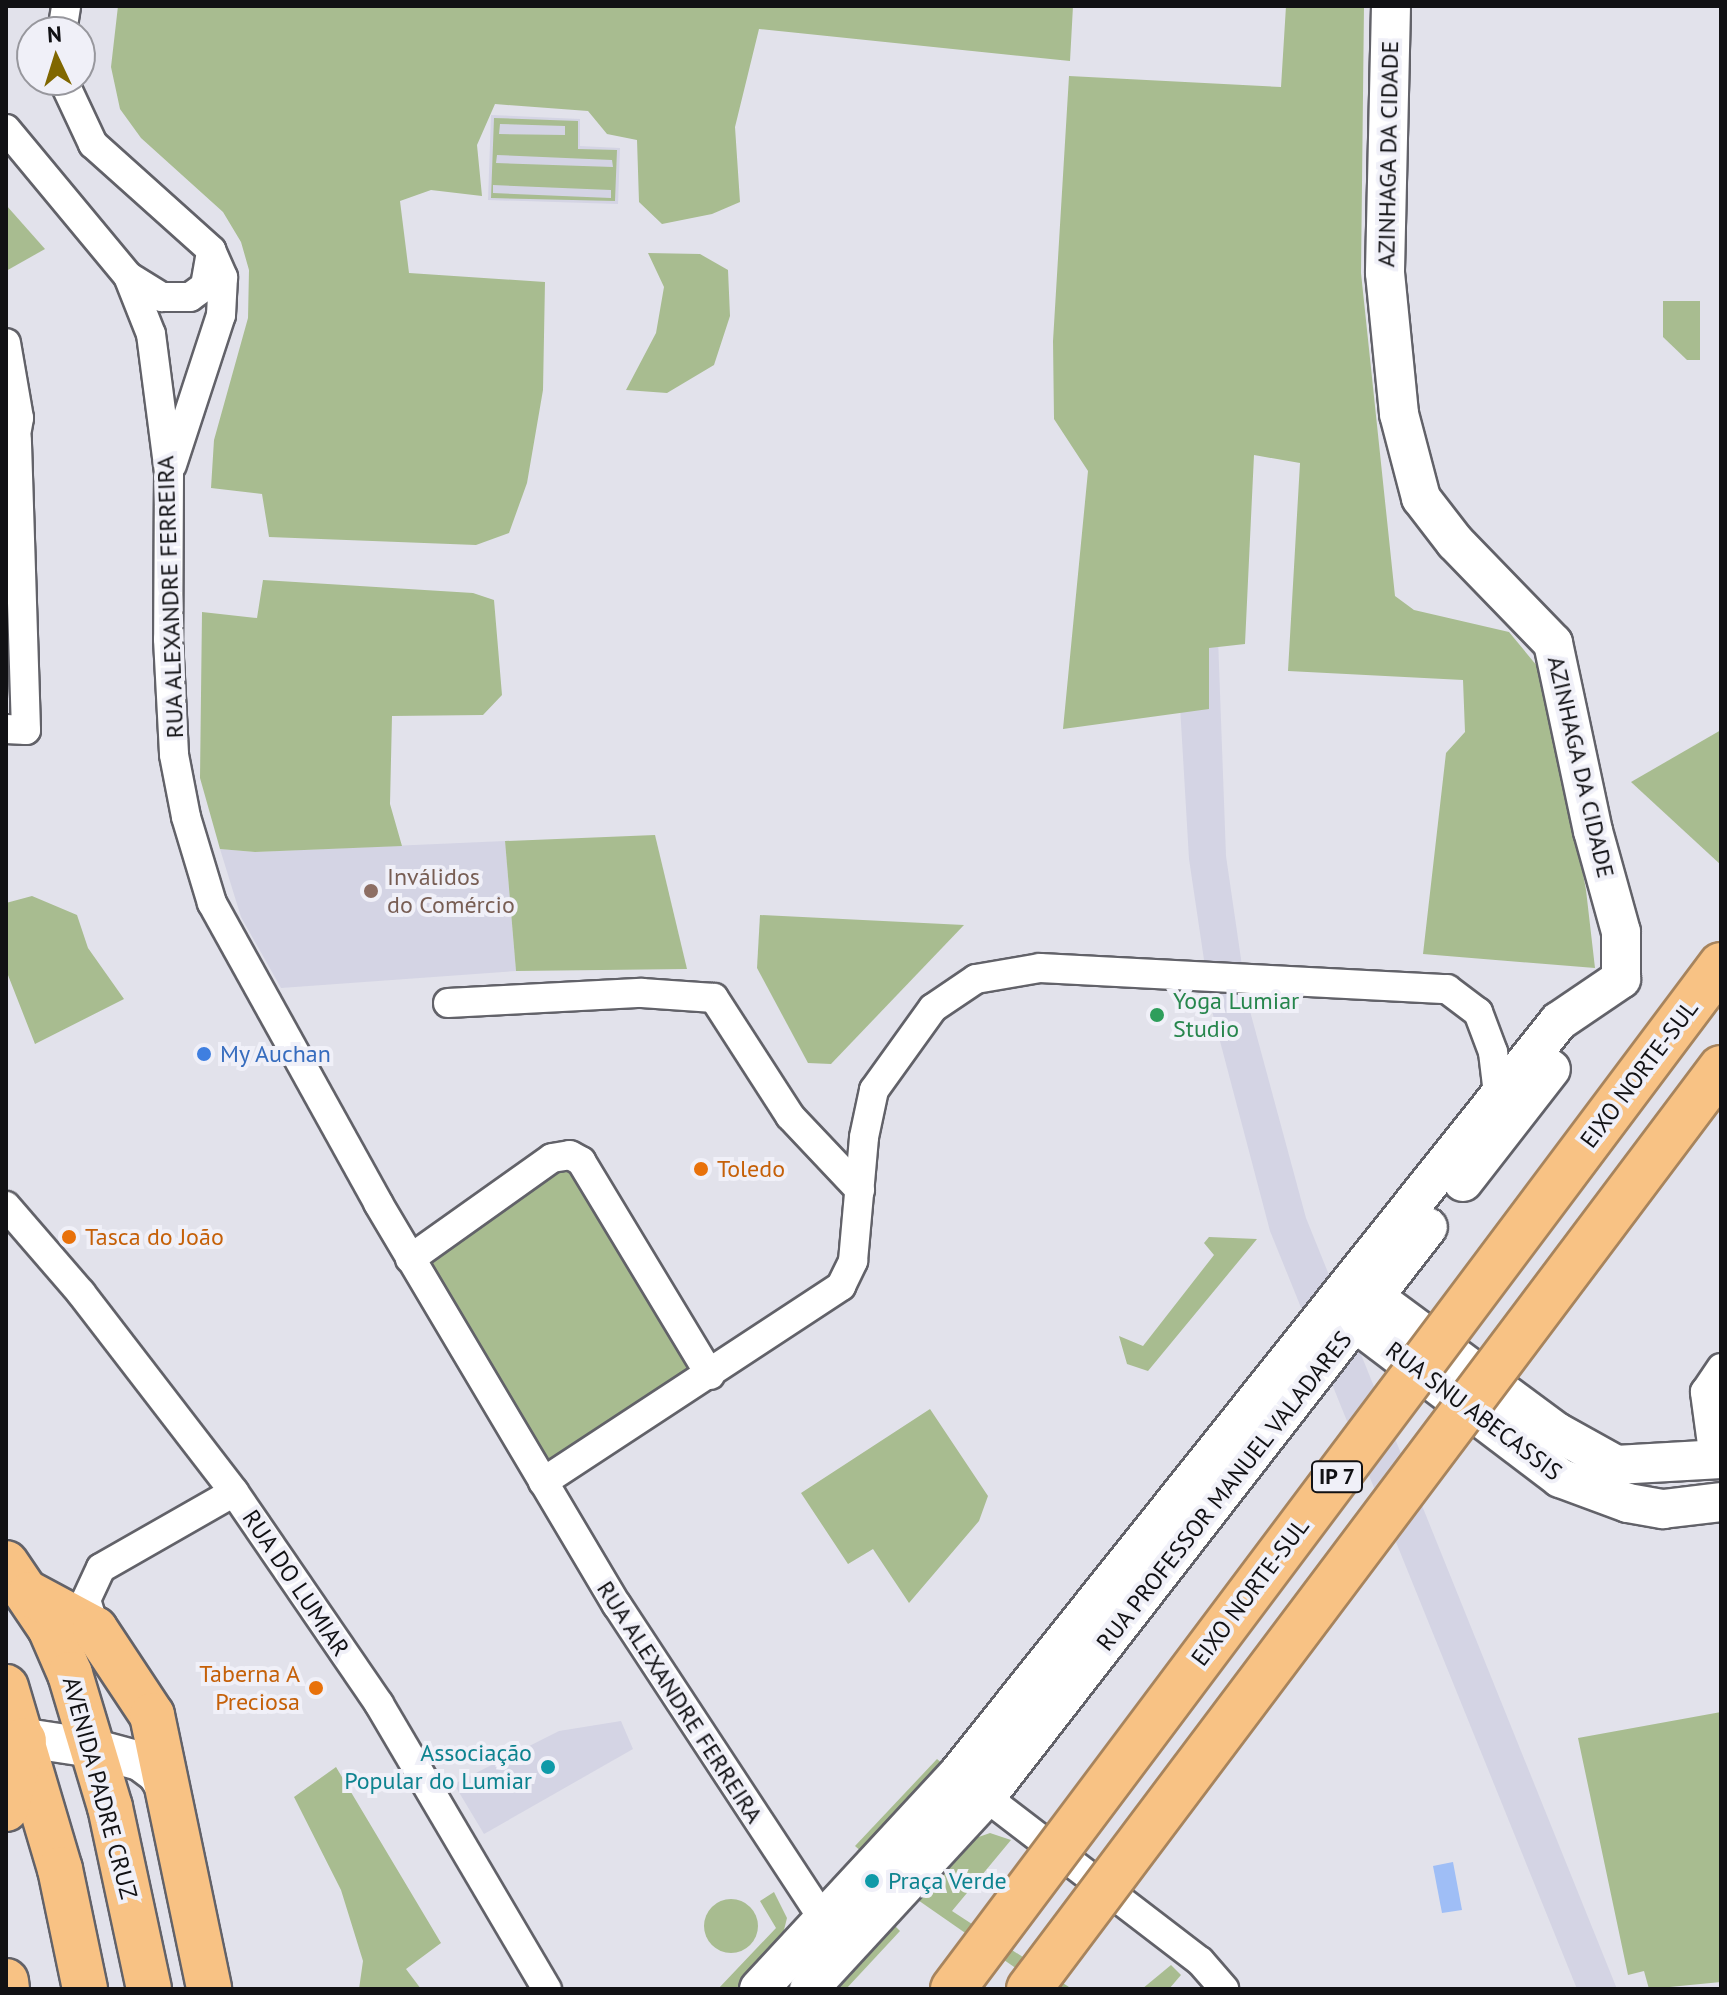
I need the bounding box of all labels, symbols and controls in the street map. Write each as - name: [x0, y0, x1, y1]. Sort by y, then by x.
- north arrow: [16, 16, 96, 96]
- text: N: [46, 20, 63, 49]
- street label: AZINHAGA DA CIDADE: [1372, 39, 1404, 269]
- street label: RUA ALEXANDRE FERREIRA: [151, 454, 189, 740]
- street label: AZINHAGA DA CIDADE: [1541, 652, 1621, 882]
- place label: Inválidos do Comércio: [387, 863, 515, 919]
- marker: Inválidos do Comércio: [362, 882, 380, 900]
- place label: Yoga Lumiar Studio: [1173, 987, 1299, 1043]
- street label: EIXO NORTE-SUL: [1574, 995, 1704, 1153]
- marker: Yoga Lumiar Studio: [1148, 1006, 1166, 1024]
- place label: My Auchan: [220, 1040, 333, 1068]
- marker: My Auchan: [195, 1045, 213, 1063]
- place label: Toledo: [717, 1155, 785, 1183]
- marker: Toledo: [692, 1160, 710, 1178]
- place label: Tasca do João: [85, 1223, 224, 1251]
- marker: Tasca do João: [60, 1228, 78, 1246]
- street label: RUA PROFESSOR MANUEL VALADARES: [1090, 1325, 1358, 1657]
- street label: RUA SNU ABECASSIS: [1380, 1335, 1568, 1487]
- road number: IP 7: [1309, 1459, 1365, 1495]
- street label: RUA DO LUMIAR: [236, 1504, 356, 1662]
- street label: EIXO NORTE-SUL: [1185, 1513, 1315, 1671]
- street label: RUA ALEXANDRE FERREIRA: [590, 1575, 770, 1829]
- place label: Taberna A Preciosa: [199, 1660, 300, 1716]
- street label: AVENIDA PADRE CRUZ: [56, 1673, 144, 1903]
- marker: Taberna A Preciosa: [307, 1679, 325, 1697]
- place label: Associação Popular do Lumiar: [344, 1739, 532, 1795]
- marker: Associação Popular do Lumiar: [539, 1758, 557, 1776]
- place label: Praça Verde: [888, 1867, 1007, 1895]
- marker: Praça Verde: [863, 1872, 881, 1890]

